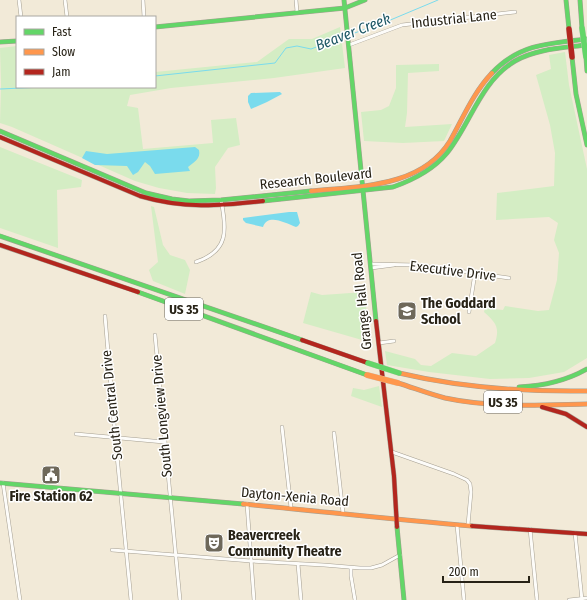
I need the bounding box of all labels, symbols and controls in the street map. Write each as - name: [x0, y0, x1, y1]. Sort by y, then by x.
- street label: Industrial Lane: [410, 6, 498, 32]
- water label: Beaver Creek: [313, 9, 394, 55]
- legend: [16, 16, 156, 88]
- text: Fast: [52, 25, 71, 39]
- text: Slow: [52, 45, 75, 59]
- text: Jam: [52, 65, 70, 79]
- street label: Research Boulevard: [259, 165, 373, 193]
- street label: Grange Hall Road: [348, 251, 376, 351]
- street label: Executive Drive: [409, 257, 497, 285]
- place label: The Goddard School: [421, 295, 496, 328]
- road number: US 35: [165, 298, 203, 320]
- school or university icon: The Goddard School: [396, 300, 418, 322]
- street label: South Central Drive: [98, 349, 126, 461]
- street label: South Longview Drive: [148, 354, 176, 478]
- road number: US 35: [484, 391, 522, 413]
- public building icon: Fire Station 62: [40, 464, 62, 486]
- street label: Dayton-Xenia Road: [240, 484, 350, 510]
- place label: Fire Station 62: [9, 488, 93, 505]
- place label: Beavercreek Community Theatre: [228, 527, 341, 560]
- theatre icon: Beavercreek Community Theatre: [203, 532, 225, 554]
- scale bar: [443, 558, 529, 584]
- text: 200 m: [449, 565, 479, 579]

